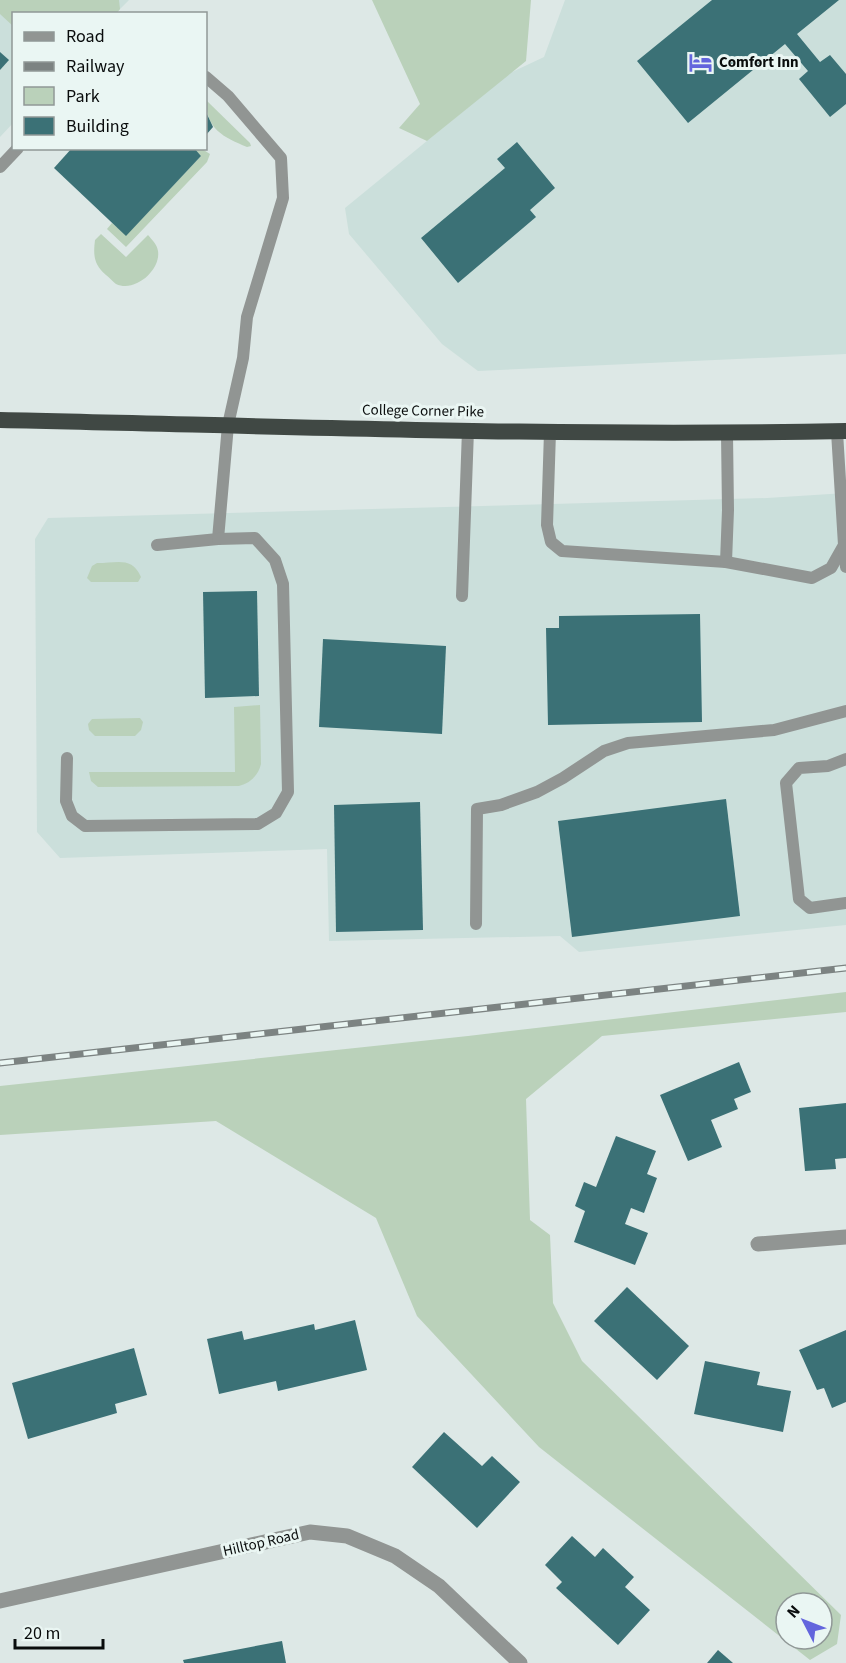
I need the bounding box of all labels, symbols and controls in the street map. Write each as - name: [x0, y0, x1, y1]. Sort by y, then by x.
- legend: [12, 12, 207, 150]
- text: Road: [66, 24, 105, 49]
- hotel icon: Comfort Inn: [688, 49, 714, 75]
- place label: Comfort Inn: [719, 52, 799, 73]
- text: Railway: [66, 54, 125, 79]
- text: Park: [66, 84, 100, 109]
- text: Building: [66, 114, 129, 139]
- street label: College Corner Pike: [362, 399, 484, 423]
- street label: Hilltop Road: [221, 1524, 301, 1562]
- north arrow: [774, 1591, 834, 1651]
- text: N: [782, 1600, 805, 1623]
- scale bar: [15, 1612, 104, 1650]
- text: 20 m: [24, 1621, 60, 1646]

